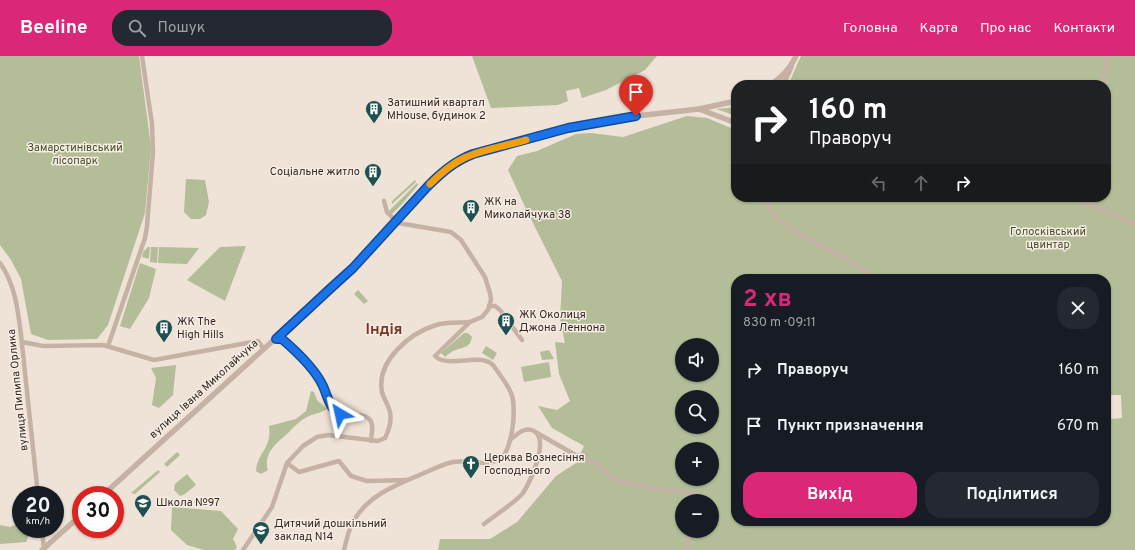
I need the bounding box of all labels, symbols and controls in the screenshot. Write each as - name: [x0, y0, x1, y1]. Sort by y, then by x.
- search box: [112, 10, 392, 46]
- text: Beeline: [20, 16, 88, 40]
- icon: search: [126, 17, 148, 39]
- text: Пошук: [158, 19, 205, 38]
- text: Головна: [843, 20, 898, 37]
- text: Карта: [920, 20, 958, 37]
- text: Про нас: [980, 20, 1031, 37]
- text: Контакти: [1053, 20, 1115, 37]
- pin: [619, 75, 653, 116]
- icon: arrive: [625, 81, 647, 103]
- text: 160 m: [809, 93, 887, 129]
- place label: Затишний квартал MHouse, будинок 2: [387, 96, 486, 123]
- icon: right: [743, 96, 795, 148]
- building icon: Затишний квартал MHouse, будинок 2: [364, 99, 384, 124]
- text: Праворуч: [809, 128, 892, 151]
- park label: Замарстинівський лісопарк: [27, 141, 123, 168]
- building icon: Соціальне житло: [363, 162, 383, 187]
- place label: Соціальне житло: [270, 165, 360, 179]
- icon: left: [868, 172, 890, 194]
- icon: ahead: [910, 172, 932, 194]
- icon: right: [952, 172, 974, 194]
- place label: ЖК на Миколайчука 38: [484, 195, 571, 222]
- building icon: ЖК на Миколайчука 38: [461, 198, 481, 223]
- park label: Голосківський цвинтар: [1010, 225, 1086, 252]
- text: 2 хв: [743, 285, 792, 315]
- button: close: [1057, 287, 1099, 329]
- place label: ЖК Околиця Джона Леннона: [519, 308, 605, 335]
- building icon: ЖК Околиця Джона Леннона: [496, 311, 516, 336]
- place label: ЖК The High Hills: [177, 315, 224, 342]
- text: 830 m · 09:11: [743, 315, 816, 331]
- building icon: ЖК The High Hills: [154, 318, 174, 343]
- district label: Індія: [366, 321, 402, 340]
- street label: вулиця Пилипа Орлика: [5, 328, 31, 452]
- street label: вулиця Івана Миколайчука: [147, 336, 261, 442]
- map controls: [675, 338, 719, 538]
- button: sound: [675, 338, 719, 382]
- icon: right: [743, 359, 765, 381]
- text: Праворуч: [777, 361, 848, 380]
- text: 160 m: [1059, 361, 1099, 380]
- button: search: [675, 390, 719, 434]
- position arrow: [319, 393, 361, 435]
- icon: arrive: [743, 415, 765, 437]
- text: Пункт призначення: [777, 417, 924, 436]
- text: 670 m: [1057, 417, 1099, 436]
- button: +: [675, 442, 719, 486]
- place label: Церква Вознесіння Господнього: [484, 451, 585, 478]
- church icon: Церква Вознесіння Господнього: [461, 454, 481, 479]
- button: Вихід: [743, 472, 917, 518]
- button: Поділитися: [925, 472, 1099, 518]
- speed limit sign: 30: [72, 486, 124, 538]
- school or university icon: Школа №97: [133, 493, 153, 518]
- text: 20: [25, 494, 51, 520]
- button: −: [675, 494, 719, 538]
- place label: Школа №97: [156, 496, 220, 510]
- text: km/h: [26, 515, 50, 528]
- place label: Дитячий дошкільний заклад N14: [274, 517, 387, 544]
- school or university icon: Дитячий дошкільний заклад N14: [251, 520, 271, 545]

